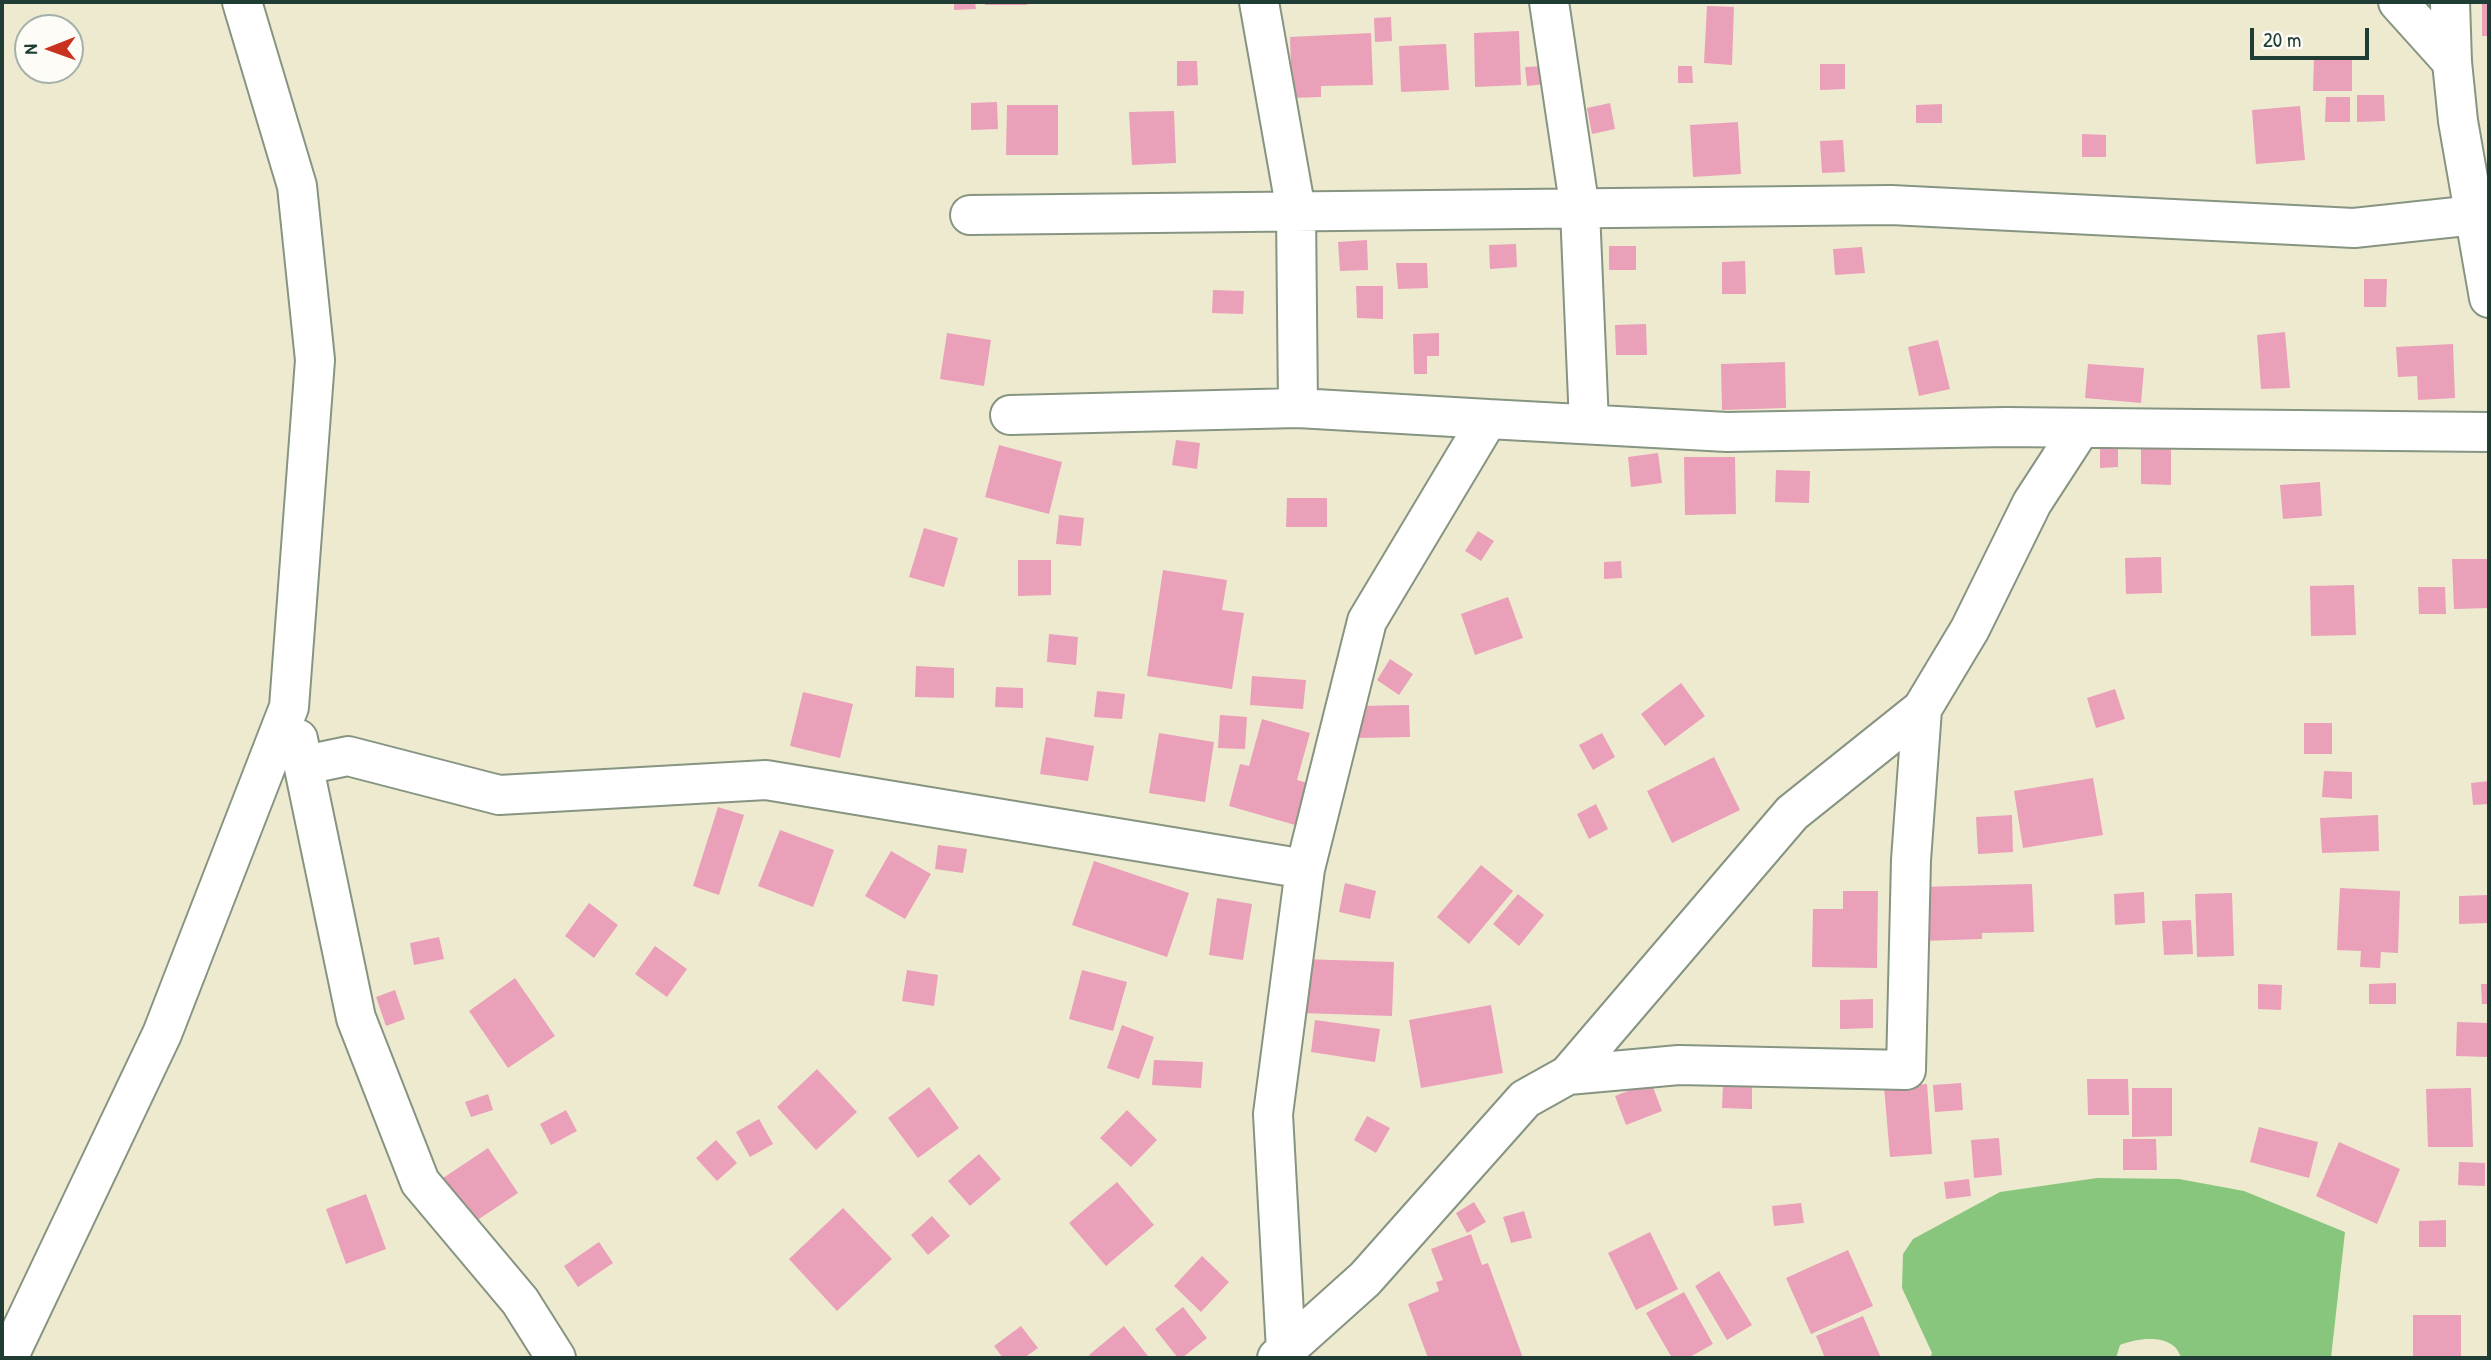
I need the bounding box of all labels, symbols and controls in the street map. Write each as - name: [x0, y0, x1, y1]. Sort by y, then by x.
- north arrow: [14, 14, 84, 84]
- scale bar: [2253, 14, 2372, 58]
- text: 20 m: [2263, 25, 2301, 54]
- text: N: [17, 44, 43, 55]

